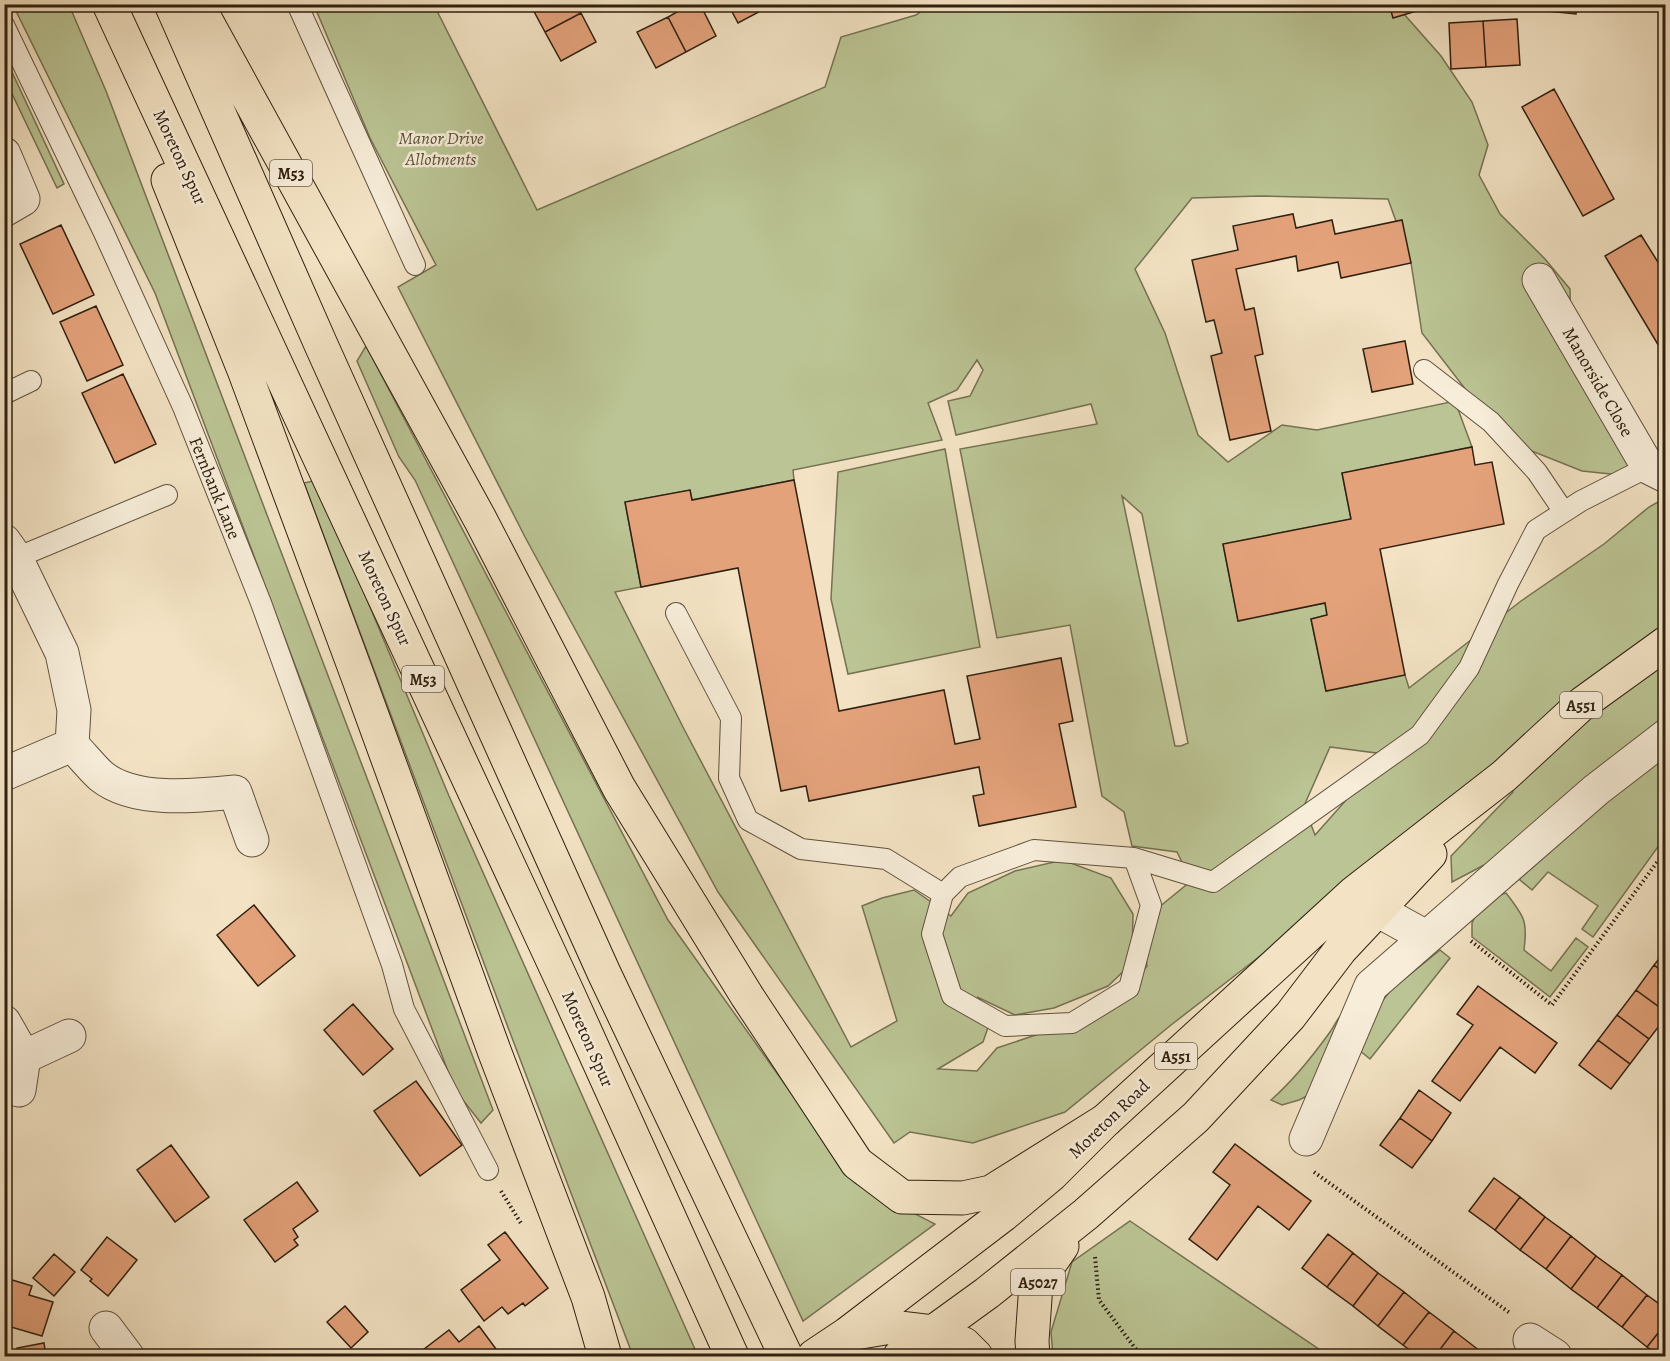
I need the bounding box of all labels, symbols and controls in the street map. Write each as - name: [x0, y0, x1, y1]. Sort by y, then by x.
- street label: Moreton Spur: [147, 105, 213, 209]
- park label: Manor Drive Allotments: [399, 126, 484, 171]
- road number: M53: [270, 160, 312, 186]
- street label: Manorside Close: [1557, 323, 1639, 441]
- street label: Fernbank Lane: [184, 433, 246, 543]
- street label: Moreton Spur: [352, 546, 418, 650]
- road number: M53: [402, 666, 444, 692]
- road number: A551: [1560, 692, 1602, 718]
- street label: Moreton Spur: [556, 987, 620, 1091]
- road number: A551: [1155, 1043, 1197, 1069]
- street label: Moreton Road: [1063, 1074, 1155, 1164]
- road number: A5027: [1011, 1269, 1065, 1295]

